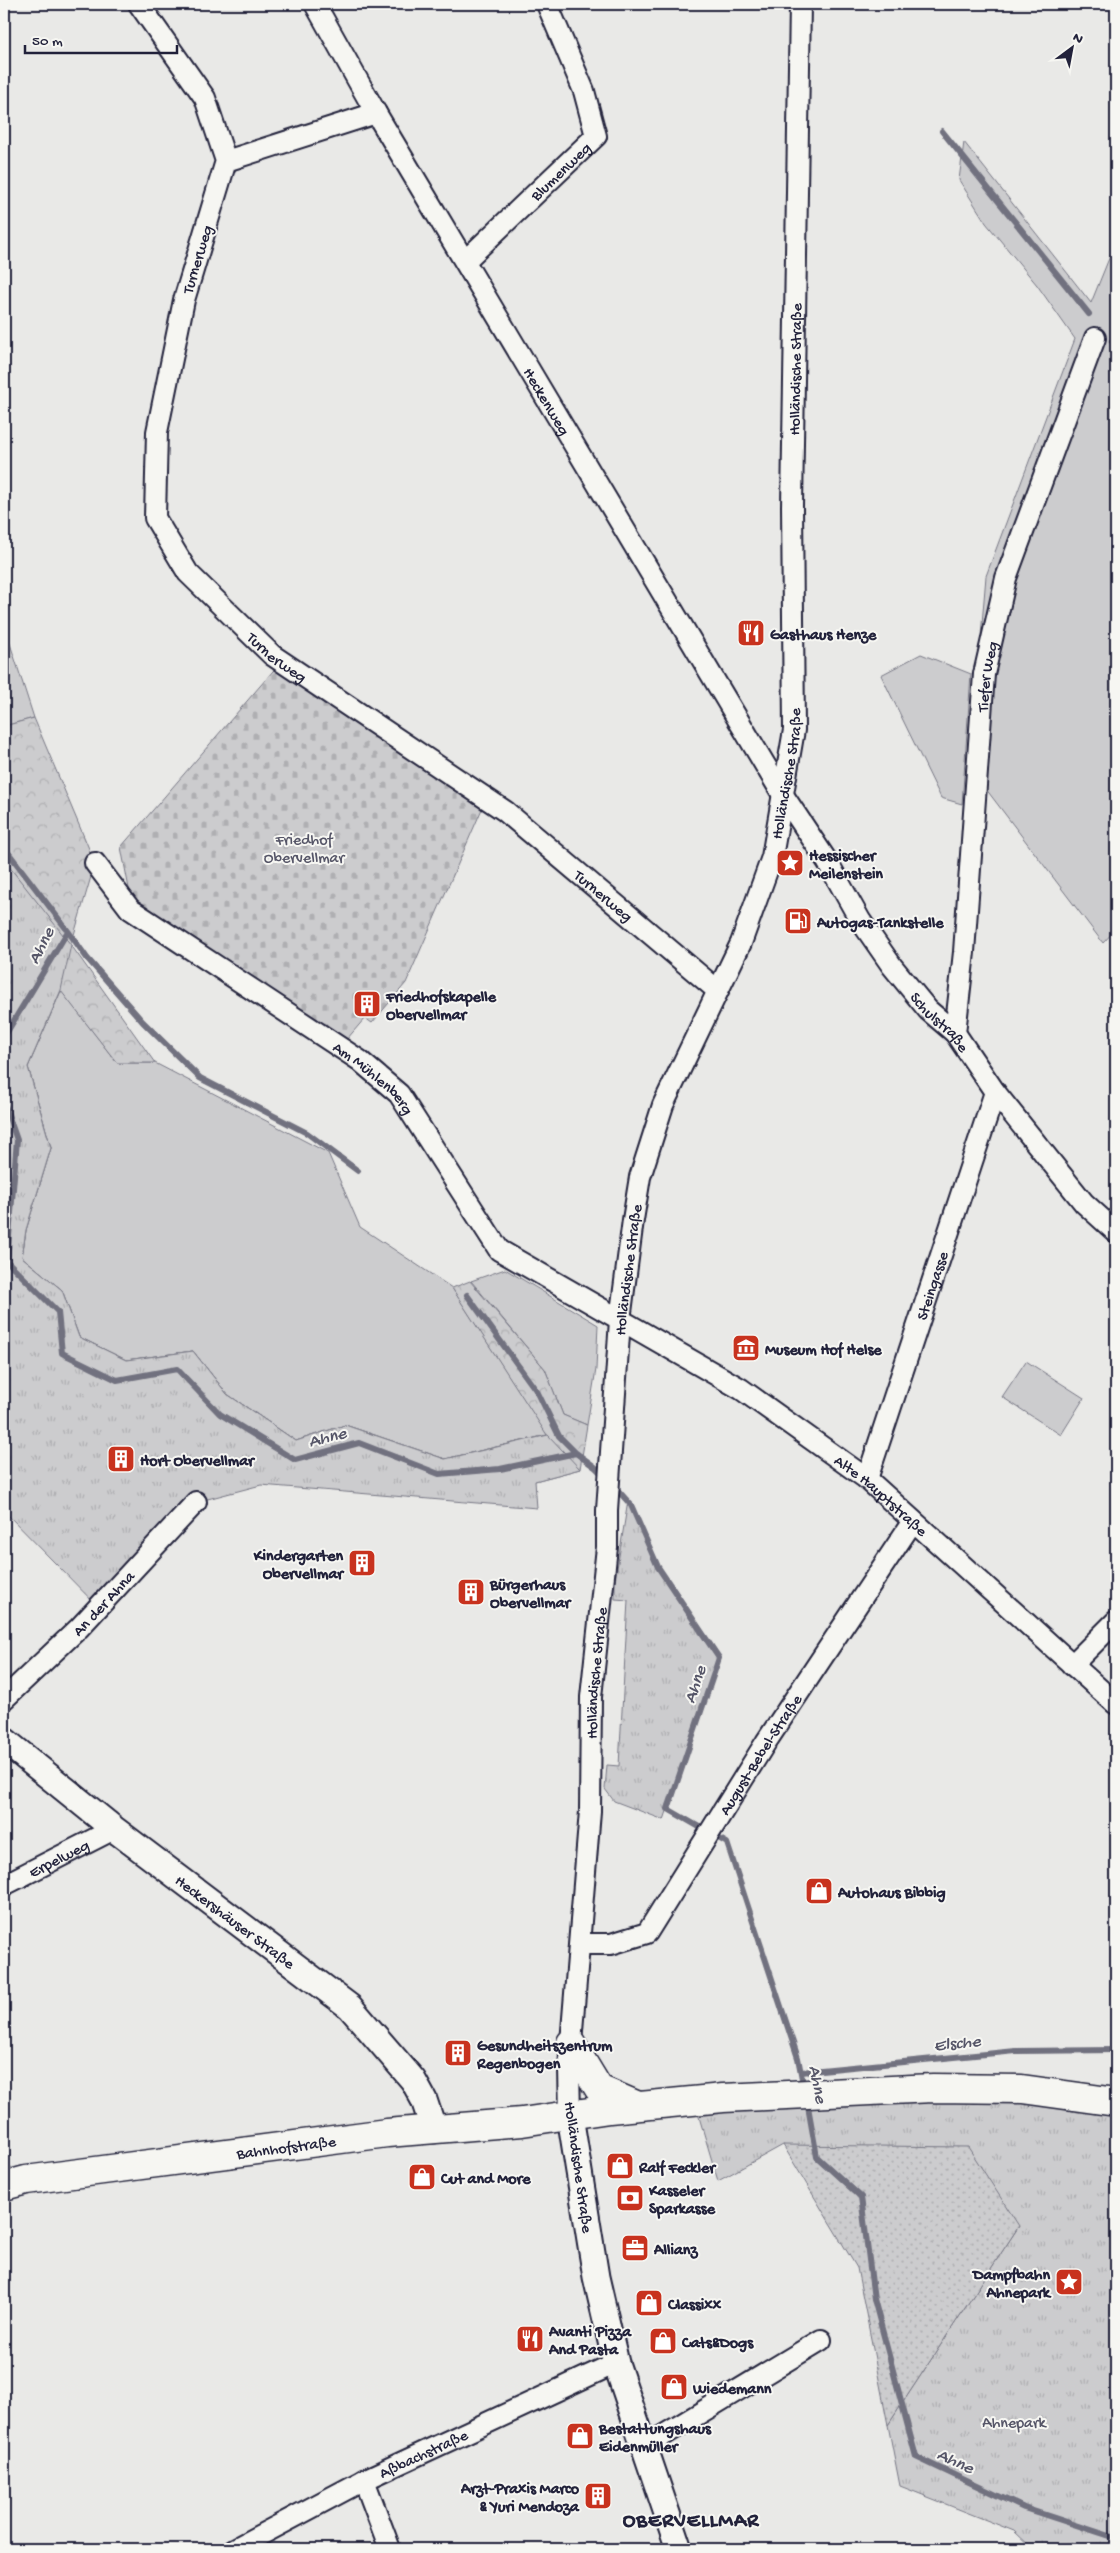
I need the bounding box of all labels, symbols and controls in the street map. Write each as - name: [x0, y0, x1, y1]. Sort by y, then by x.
- scale bar: [25, 22, 178, 54]
- north arrow: [1048, 22, 1098, 72]
- text: N: [1069, 29, 1086, 49]
- text: 50 m: [32, 33, 63, 51]
- street label: Blumenweg: [527, 140, 596, 207]
- street label: Turnerweg: [180, 223, 219, 298]
- street label: Holländische Straße: [787, 302, 808, 436]
- street label: Heckenweg: [517, 365, 572, 440]
- restaurant icon: Gasthaus Henze: [736, 618, 766, 648]
- place label: Gasthaus Henze: [770, 627, 877, 646]
- street label: Turnerweg: [241, 629, 309, 688]
- street label: Tiefer Weg: [975, 640, 1004, 714]
- street label: Holländische Straße: [769, 707, 808, 841]
- park label: Friedhof Obervellmar: [264, 832, 345, 869]
- place icon: Hessischer Meilenstein: [775, 848, 805, 878]
- place label: Hessischer Meilenstein: [809, 848, 883, 885]
- street label: Turnerweg: [568, 867, 635, 927]
- fuel station icon: Autogas-Tankstelle: [783, 906, 813, 936]
- place label: Autogas-Tankstelle: [816, 915, 944, 934]
- water label: Ahne: [24, 924, 61, 968]
- place label: Friedhofskapelle Obervellmar: [385, 988, 497, 1026]
- building icon: Friedhofskapelle Obervellmar: [352, 989, 382, 1019]
- street label: Schulstraße: [904, 989, 972, 1058]
- street label: Am Mühlenberg: [328, 1039, 416, 1119]
- street label: Holländische Straße: [613, 1202, 649, 1336]
- street label: Steingasse: [914, 1249, 955, 1323]
- museum icon: Museum Hof Helse: [731, 1333, 761, 1363]
- place label: Museum Hof Helse: [765, 1341, 882, 1361]
- water label: Ahne: [307, 1423, 349, 1453]
- building icon: Hort Obervellmar: [106, 1444, 136, 1474]
- place label: Hort Obervellmar: [140, 1453, 256, 1472]
- street label: Alte Hauptstraße: [829, 1453, 930, 1542]
- place label: Kindergarten Obervellmar: [253, 1548, 345, 1585]
- building icon: Kindergarten Obervellmar: [347, 1548, 377, 1578]
- street label: An der Ahna: [70, 1567, 141, 1642]
- building icon: Bürgerhaus Obervellmar: [456, 1577, 486, 1607]
- place label: Bürgerhaus Obervellmar: [489, 1577, 573, 1614]
- street label: Holländische Straße: [585, 1606, 614, 1739]
- water label: Ahne: [680, 1663, 713, 1706]
- street label: August-Bebel-Straße: [717, 1691, 808, 1820]
- street label: Erpelweg: [27, 1837, 93, 1884]
- street label: Heckershäuser Straße: [170, 1872, 298, 1975]
- shop icon: Autohaus Bibbig: [804, 1876, 834, 1906]
- place label: Autohaus Bibbig: [837, 1885, 946, 1904]
- water label: Elsche: [933, 2032, 982, 2057]
- building icon: Gesundheitszentrum Regenbogen: [443, 2038, 473, 2068]
- place label: Gesundheitszentrum Regenbogen: [476, 2038, 613, 2075]
- water label: Ahne: [803, 2064, 831, 2106]
- street label: Holländische Straße: [558, 2101, 595, 2235]
- street label: Bahnhofstraße: [235, 2134, 338, 2166]
- shop icon: Ralf Feckler: [605, 2151, 635, 2181]
- place label: Ralf Feckler: [638, 2159, 717, 2179]
- shop icon: Cut and More: [407, 2162, 437, 2192]
- place label: Cut and More: [440, 2171, 531, 2190]
- bank icon: Kasseler Sparkasse: [615, 2183, 645, 2213]
- place label: Kasseler Sparkasse: [648, 2183, 716, 2220]
- office icon: Allianz: [620, 2233, 650, 2263]
- place label: Allianz: [653, 2242, 698, 2261]
- place label: Dampfbahn Ahnepark: [971, 2266, 1052, 2304]
- place icon: Dampfbahn Ahnepark: [1054, 2267, 1084, 2297]
- shop icon: Classixx: [634, 2288, 664, 2318]
- place label: Classixx: [667, 2297, 722, 2316]
- restaurant icon: Avanti Pizza And Pasta: [515, 2324, 545, 2354]
- place label: Avanti Pizza And Pasta: [548, 2324, 632, 2361]
- shop icon: Cats&Dogs: [648, 2326, 678, 2356]
- place label: Cats&Dogs: [681, 2335, 754, 2354]
- shop icon: Wiedemann: [659, 2372, 689, 2402]
- place label: Wiedemann: [692, 2381, 772, 2400]
- park label: Ahnepark: [982, 2415, 1048, 2434]
- shop icon: Bestattungshaus Eidenmüller: [565, 2421, 595, 2451]
- place label: Bestattungshaus Eidenmüller: [598, 2421, 712, 2458]
- street label: Aßbachstraße: [377, 2427, 472, 2485]
- water label: Ahne: [933, 2445, 977, 2480]
- place label: Arzt-Praxis Marco & Yuri Mendoza: [460, 2481, 580, 2518]
- building icon: Arzt-Praxis Marco & Yuri Mendoza: [583, 2481, 613, 2511]
- district label: OBERVELLMAR: [623, 2510, 760, 2535]

